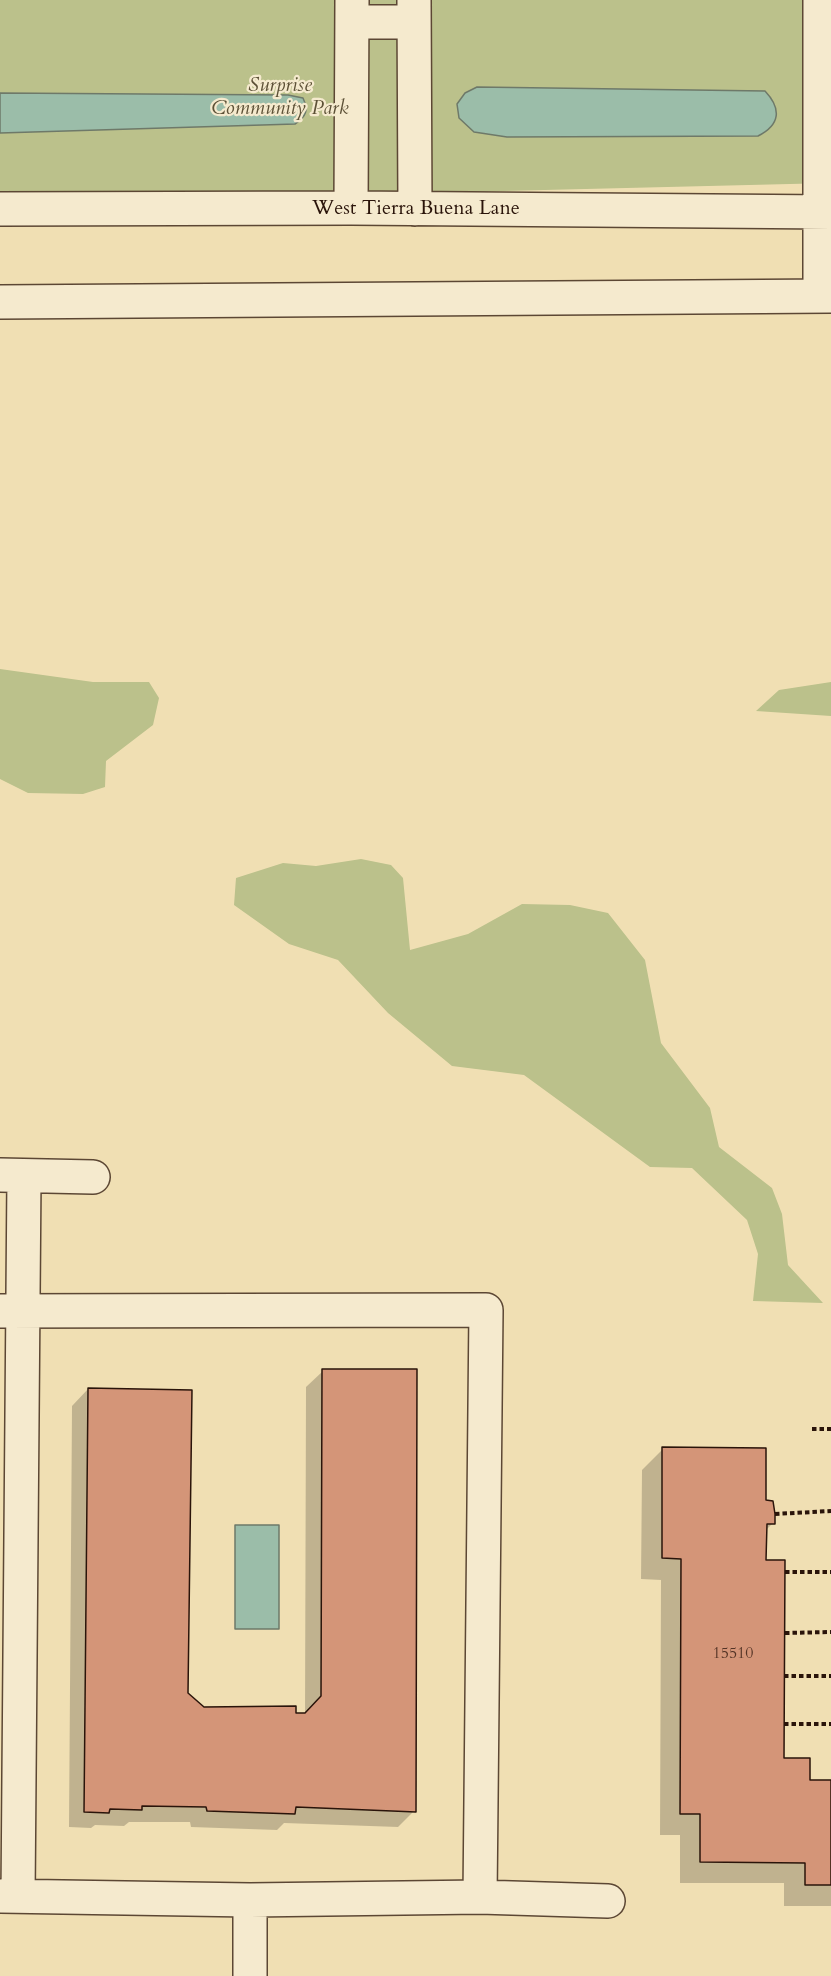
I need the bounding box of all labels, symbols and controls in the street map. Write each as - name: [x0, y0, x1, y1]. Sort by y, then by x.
- park label: Surprise Community Park: [211, 74, 349, 121]
- street label: West Tierra Buena Lane: [312, 197, 520, 221]
- house number: 15510: [713, 1644, 753, 1664]

